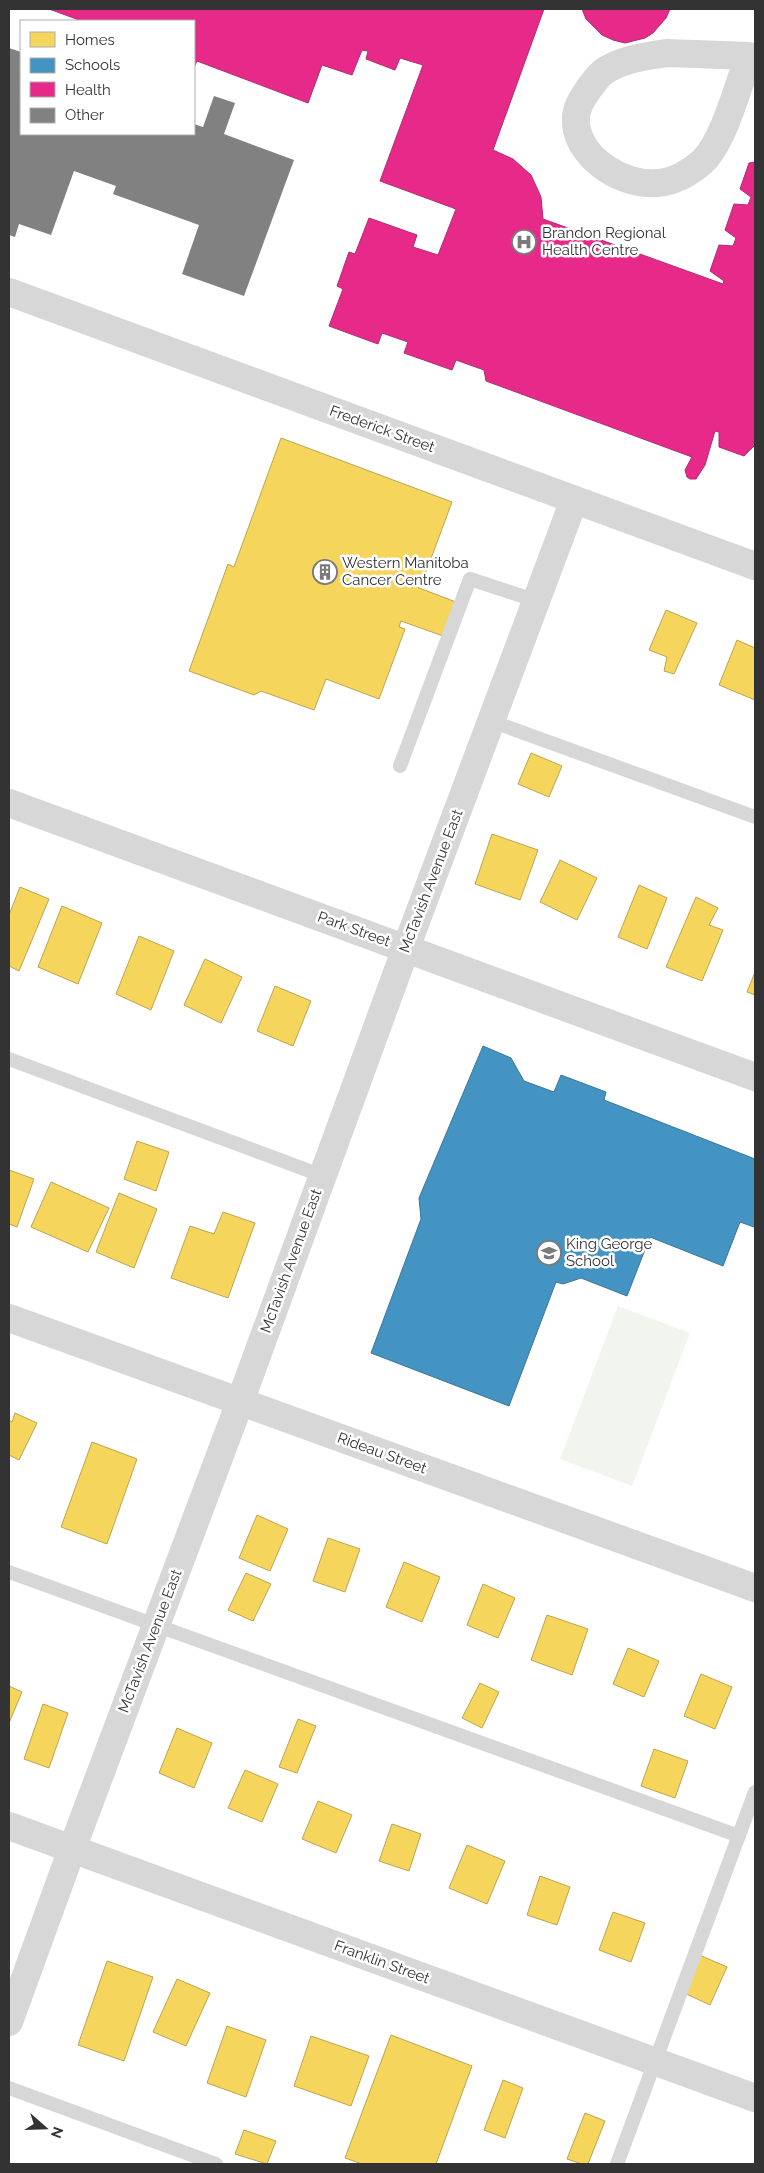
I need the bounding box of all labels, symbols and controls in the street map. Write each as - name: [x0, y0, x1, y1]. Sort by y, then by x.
- legend: [20, 20, 195, 135]
- text: Homes: [65, 31, 115, 49]
- text: Schools: [65, 56, 120, 74]
- text: Health: [65, 81, 111, 99]
- text: Other: [65, 106, 105, 124]
- place label: Brandon Regional Health Centre: [542, 224, 667, 259]
- hospital icon: Brandon Regional Health Centre: [511, 229, 537, 255]
- street label: Frederick Street: [327, 402, 437, 456]
- place label: Western Manitoba Cancer Centre: [342, 554, 469, 589]
- building icon: Western Manitoba Cancer Centre: [312, 559, 338, 585]
- street label: McTavish Avenue East: [395, 807, 467, 955]
- street label: Park Street: [315, 908, 393, 950]
- street label: McTavish Avenue East: [257, 1187, 325, 1335]
- place label: King George School: [566, 1235, 653, 1270]
- school or university icon: King George School: [536, 1240, 562, 1266]
- street label: Rideau Street: [335, 1429, 429, 1477]
- street label: McTavish Avenue East: [114, 1567, 186, 1715]
- street label: Franklin Street: [332, 1936, 432, 1988]
- north arrow: [20, 2103, 70, 2153]
- text: N: [48, 2125, 67, 2140]

